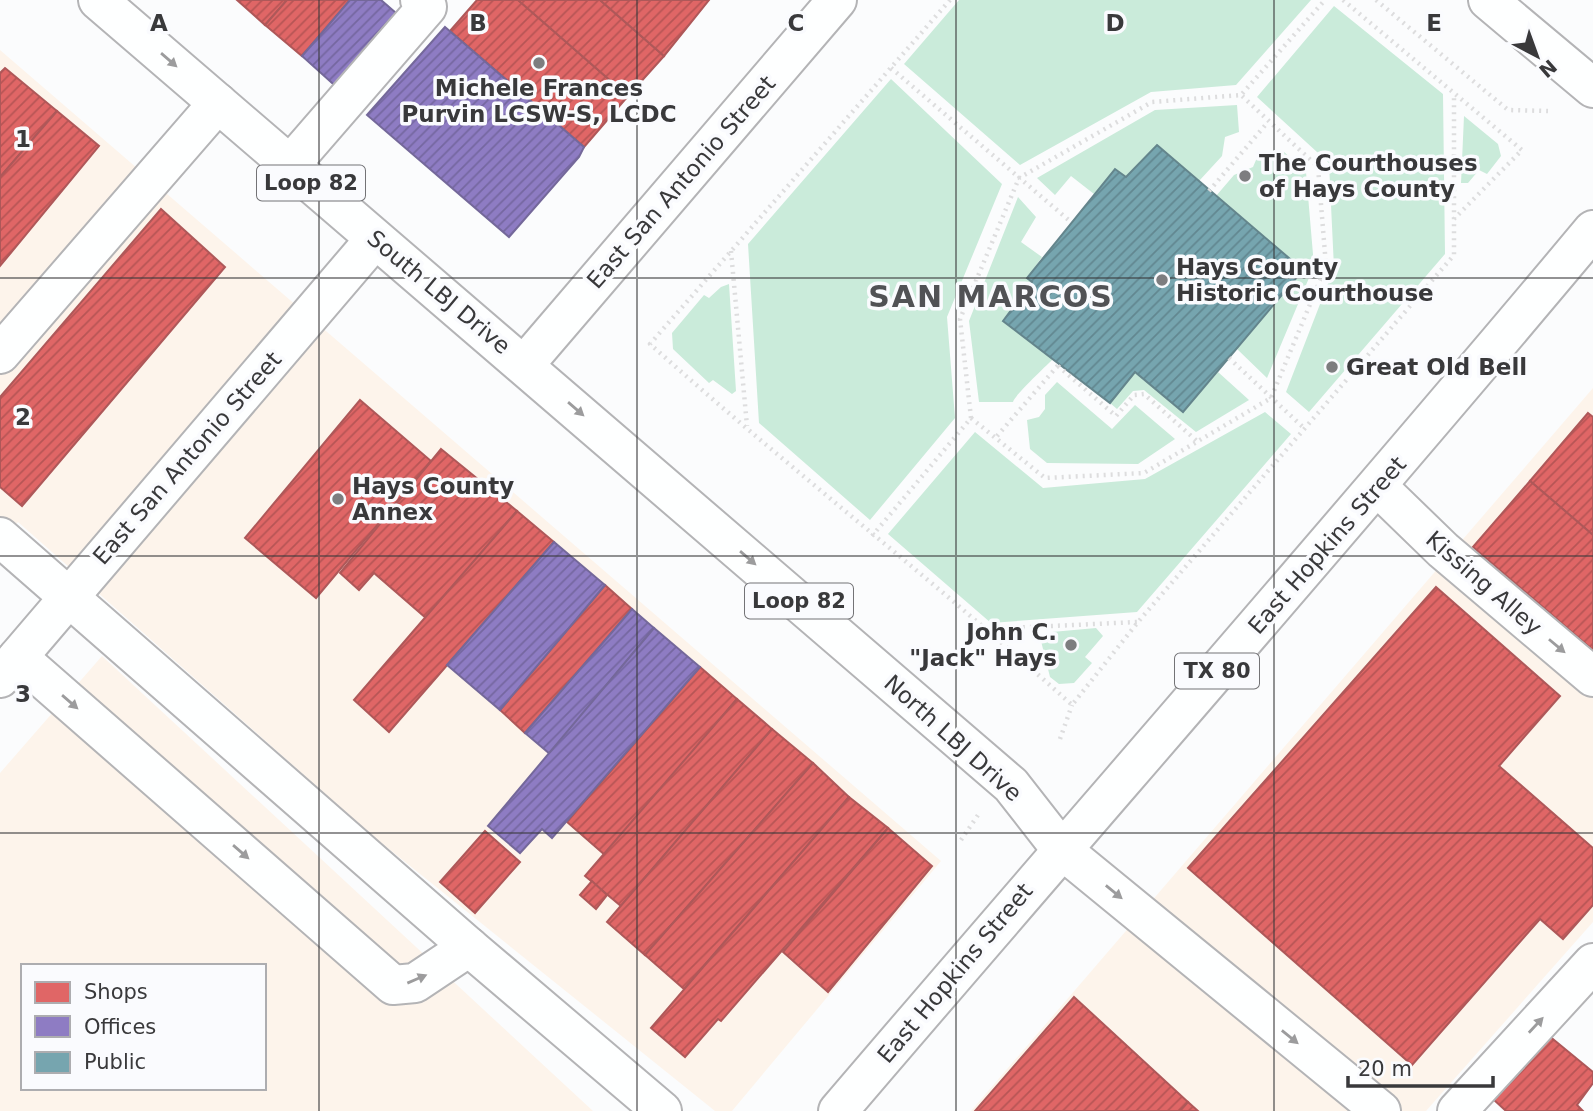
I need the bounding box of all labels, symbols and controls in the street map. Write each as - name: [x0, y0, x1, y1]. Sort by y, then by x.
- text: A: [150, 10, 168, 36]
- text: B: [469, 10, 487, 36]
- text: C: [788, 10, 804, 36]
- text: D: [1105, 10, 1125, 36]
- text: E: [1426, 10, 1442, 36]
- north arrow: [1502, 21, 1572, 91]
- one-way arrow: [160, 52, 177, 67]
- marker: Michele Frances Purvin LCSW-S, LCDC: [531, 55, 547, 71]
- text: N: [1535, 55, 1561, 82]
- street label: East San Antonio Street: [582, 70, 780, 294]
- place label: Michele Frances Purvin LCSW-S, LCDC: [401, 75, 677, 127]
- text: 1: [15, 126, 31, 152]
- place label: The Courthouses of Hays County: [1259, 150, 1478, 202]
- road number: Loop 82: [257, 166, 365, 200]
- marker: The Courthouses of Hays County: [1237, 168, 1253, 184]
- street label: South LBJ Drive: [362, 225, 516, 359]
- place label: Hays County Historic Courthouse: [1176, 254, 1434, 306]
- marker: Hays County Historic Courthouse: [1154, 272, 1170, 288]
- district label: SAN MARCOS: [868, 279, 1114, 314]
- street label: East San Antonio Street: [88, 346, 286, 570]
- place label: Great Old Bell: [1346, 354, 1527, 380]
- marker: Great Old Bell: [1324, 359, 1340, 375]
- one-way arrow: [568, 401, 585, 416]
- text: 2: [15, 404, 31, 430]
- street label: East Hopkins Street: [1243, 451, 1411, 639]
- place label: Hays County Annex: [352, 473, 514, 525]
- marker: Hays County Annex: [330, 491, 346, 507]
- street label: Kissing Alley: [1421, 526, 1547, 640]
- one-way arrow: [740, 550, 757, 565]
- road number: Loop 82: [745, 584, 853, 618]
- place label: John C. "Jack" Hays: [909, 619, 1057, 671]
- marker: John C. "Jack" Hays: [1063, 637, 1079, 653]
- one-way arrow: [1548, 638, 1565, 653]
- road number: TX 80: [1175, 654, 1259, 688]
- street label: North LBJ Drive: [879, 670, 1027, 806]
- text: 3: [15, 681, 31, 707]
- one-way arrow: [61, 694, 78, 709]
- one-way arrow: [232, 843, 249, 859]
- street label: East Hopkins Street: [872, 878, 1038, 1068]
- one-way arrow: [1104, 885, 1122, 900]
- legend: [21, 964, 266, 1090]
- one-way arrow: [407, 973, 428, 984]
- text: Shops: [84, 980, 148, 1004]
- text: Offices: [84, 1015, 156, 1039]
- one-way arrow: [1528, 1016, 1544, 1034]
- one-way arrow: [1280, 1029, 1298, 1044]
- scale bar: [1348, 1044, 1493, 1088]
- text: Public: [84, 1050, 146, 1074]
- text: 20 m: [1358, 1057, 1412, 1081]

